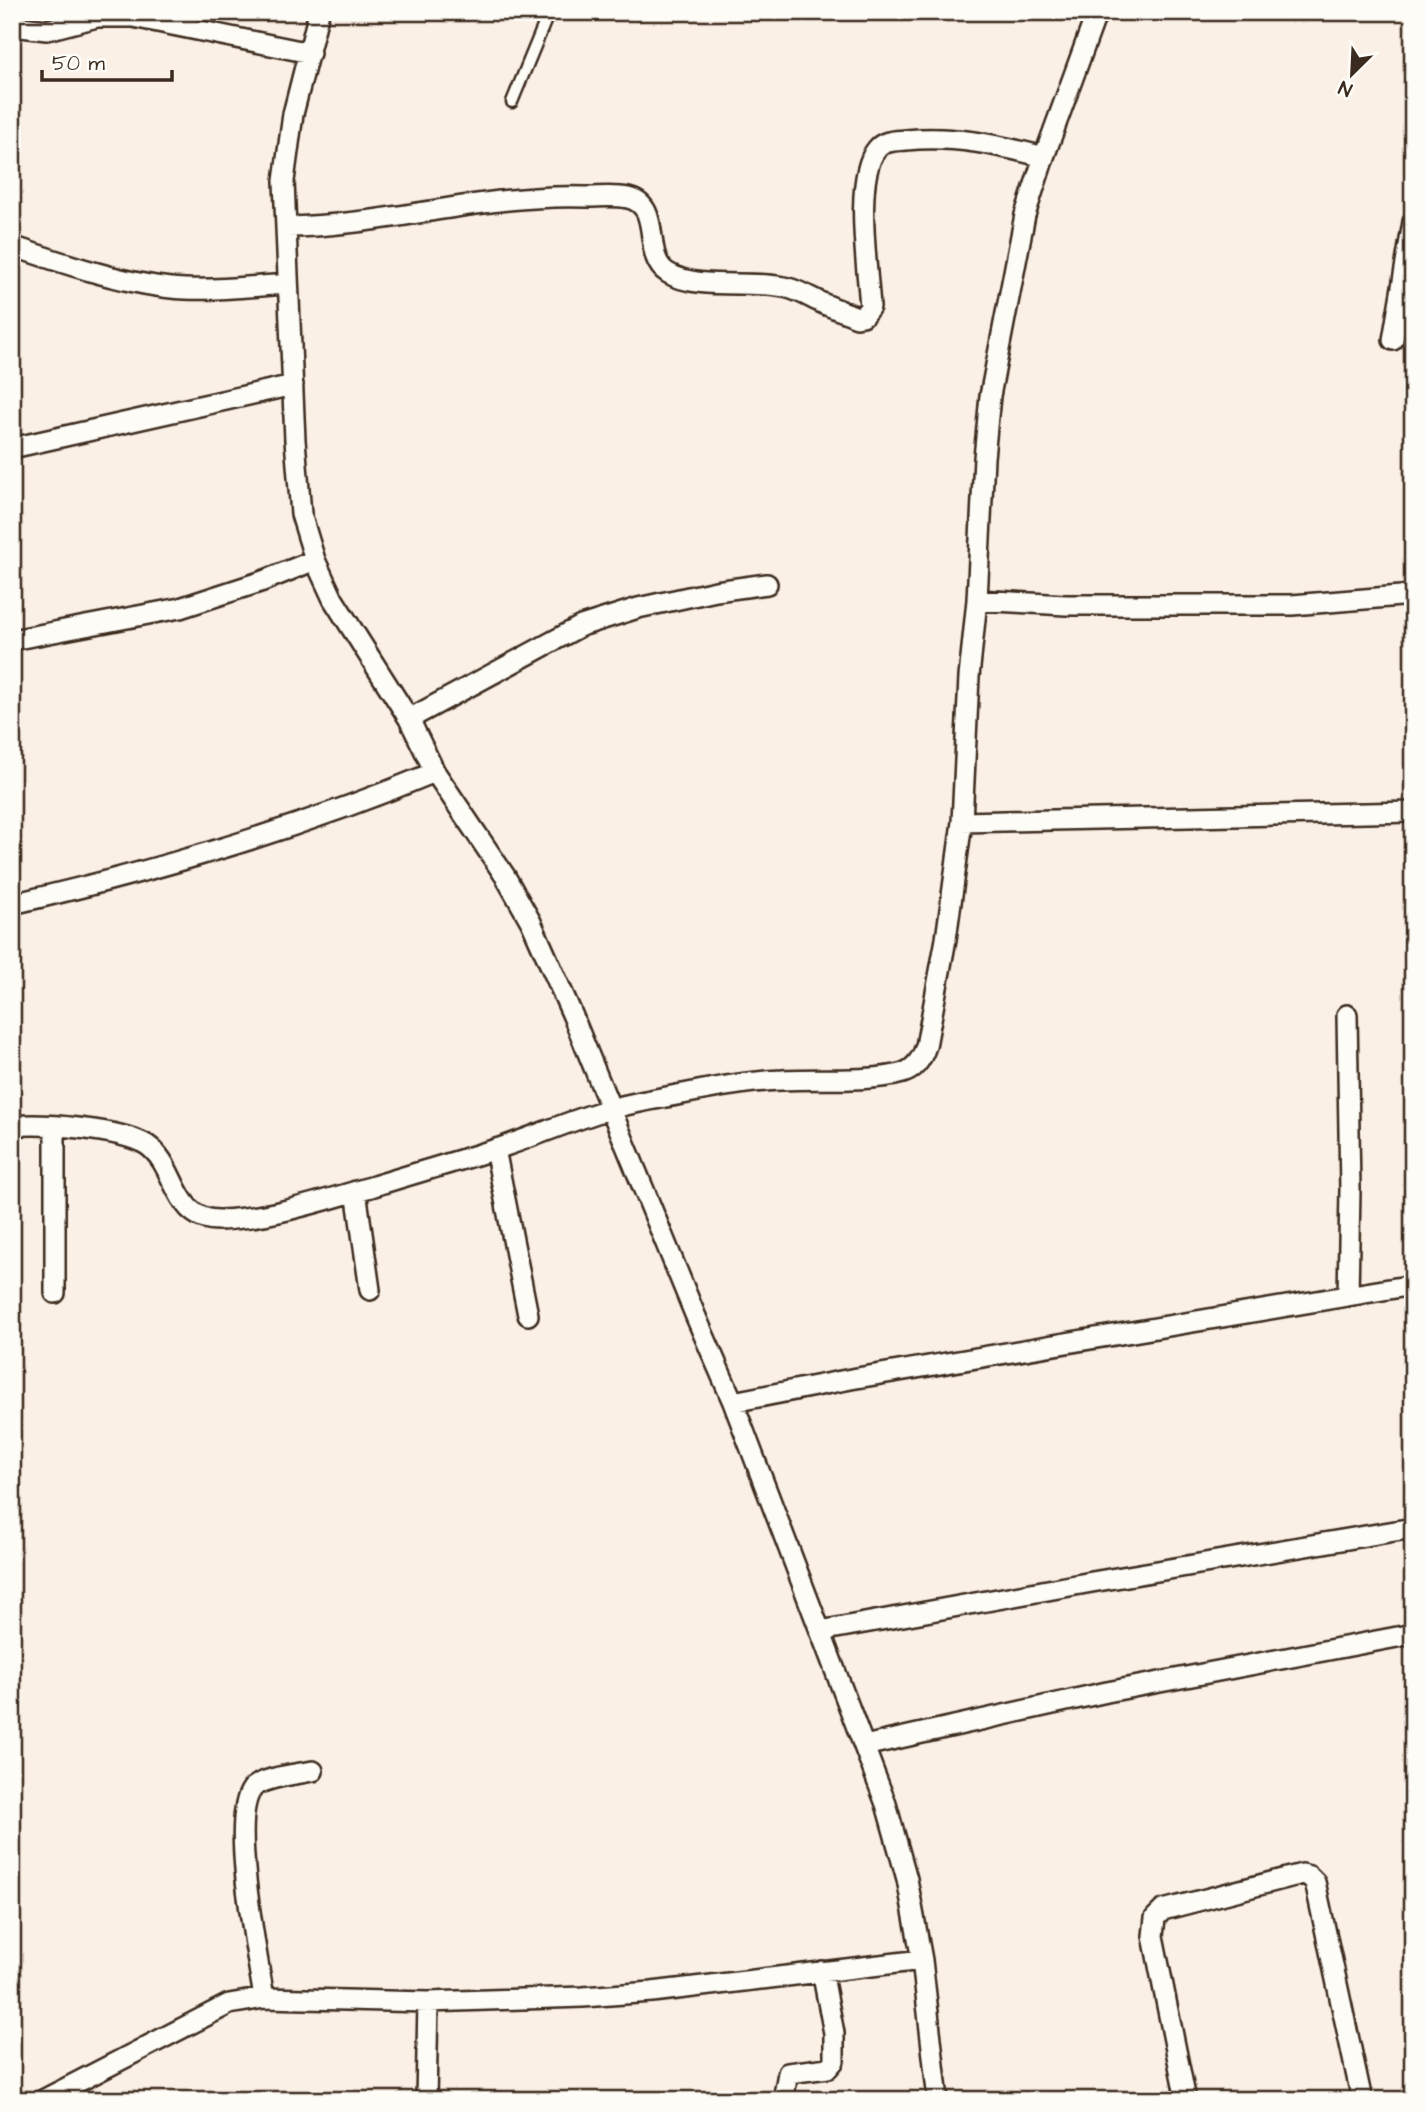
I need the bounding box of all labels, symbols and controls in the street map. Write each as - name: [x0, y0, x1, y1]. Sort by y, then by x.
- scale bar: [42, 38, 172, 82]
- north arrow: [1316, 38, 1386, 108]
- text: 50 m: [52, 49, 106, 78]
- text: N: [1335, 73, 1357, 103]

